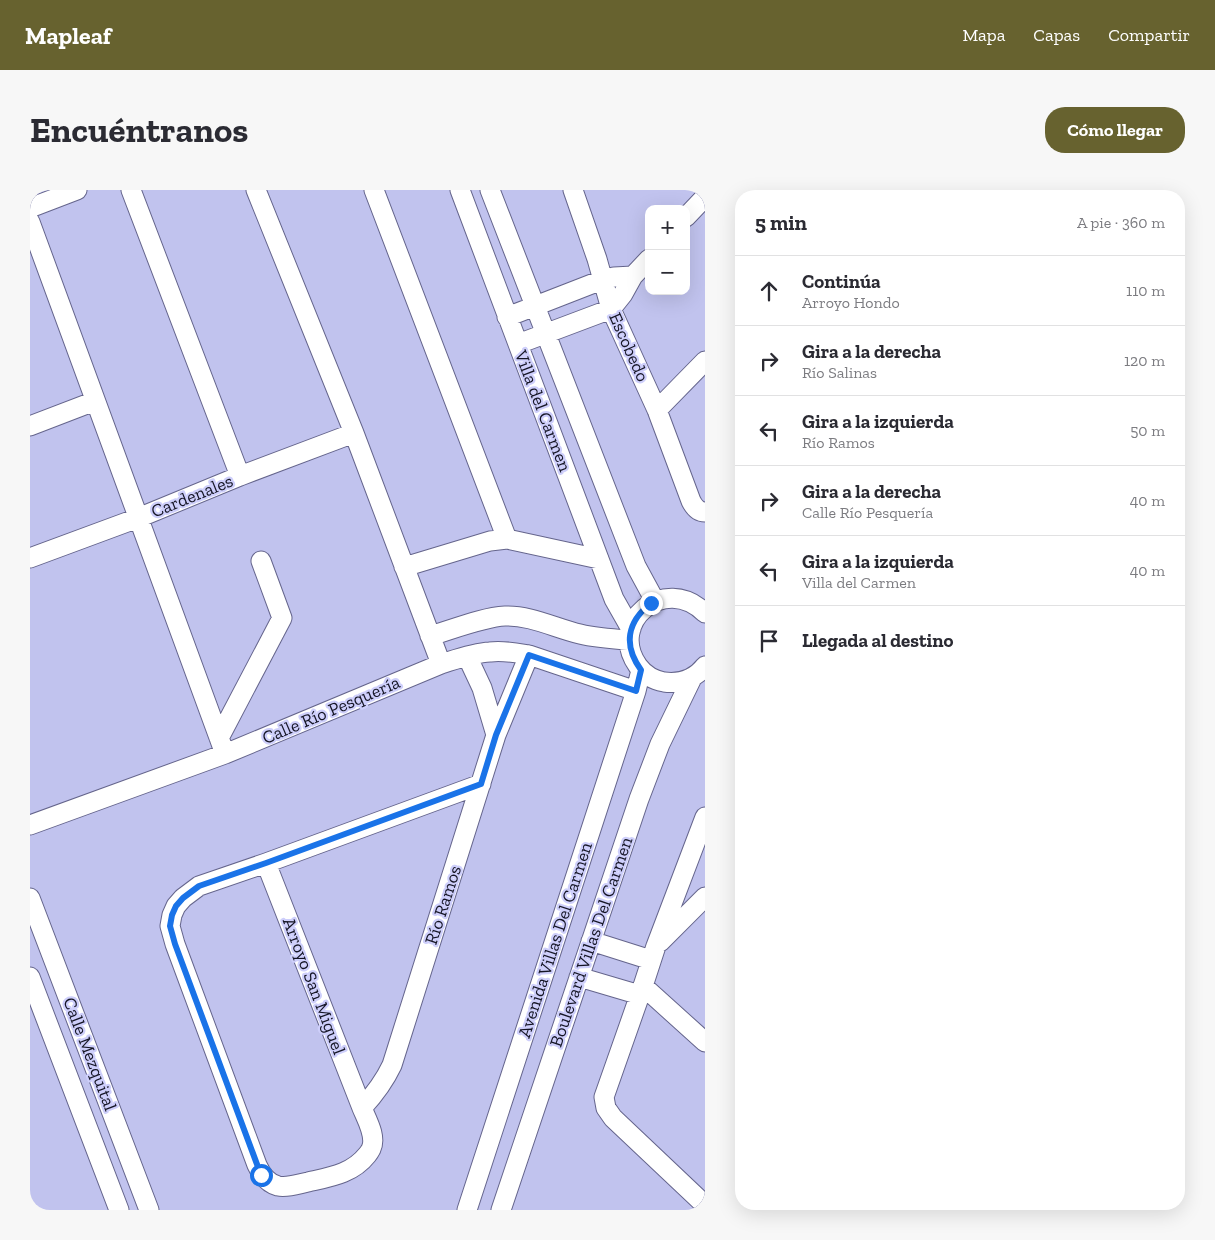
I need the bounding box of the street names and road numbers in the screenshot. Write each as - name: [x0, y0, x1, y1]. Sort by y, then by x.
- street label: Escobedo: [604, 309, 654, 385]
- street label: Villa del Carmen: [509, 346, 576, 475]
- street label: Cardenales: [148, 470, 236, 522]
- street label: Calle Río Pesquería: [259, 671, 404, 749]
- street label: Boulevard Villas Del Carmen: [545, 833, 638, 1050]
- street label: Avenida Villas Del Carmen: [513, 839, 597, 1041]
- street label: Río Ramos: [420, 863, 466, 947]
- street label: Arroyo San Miguel: [278, 914, 350, 1058]
- street label: Calle Mezquital: [58, 994, 122, 1114]

